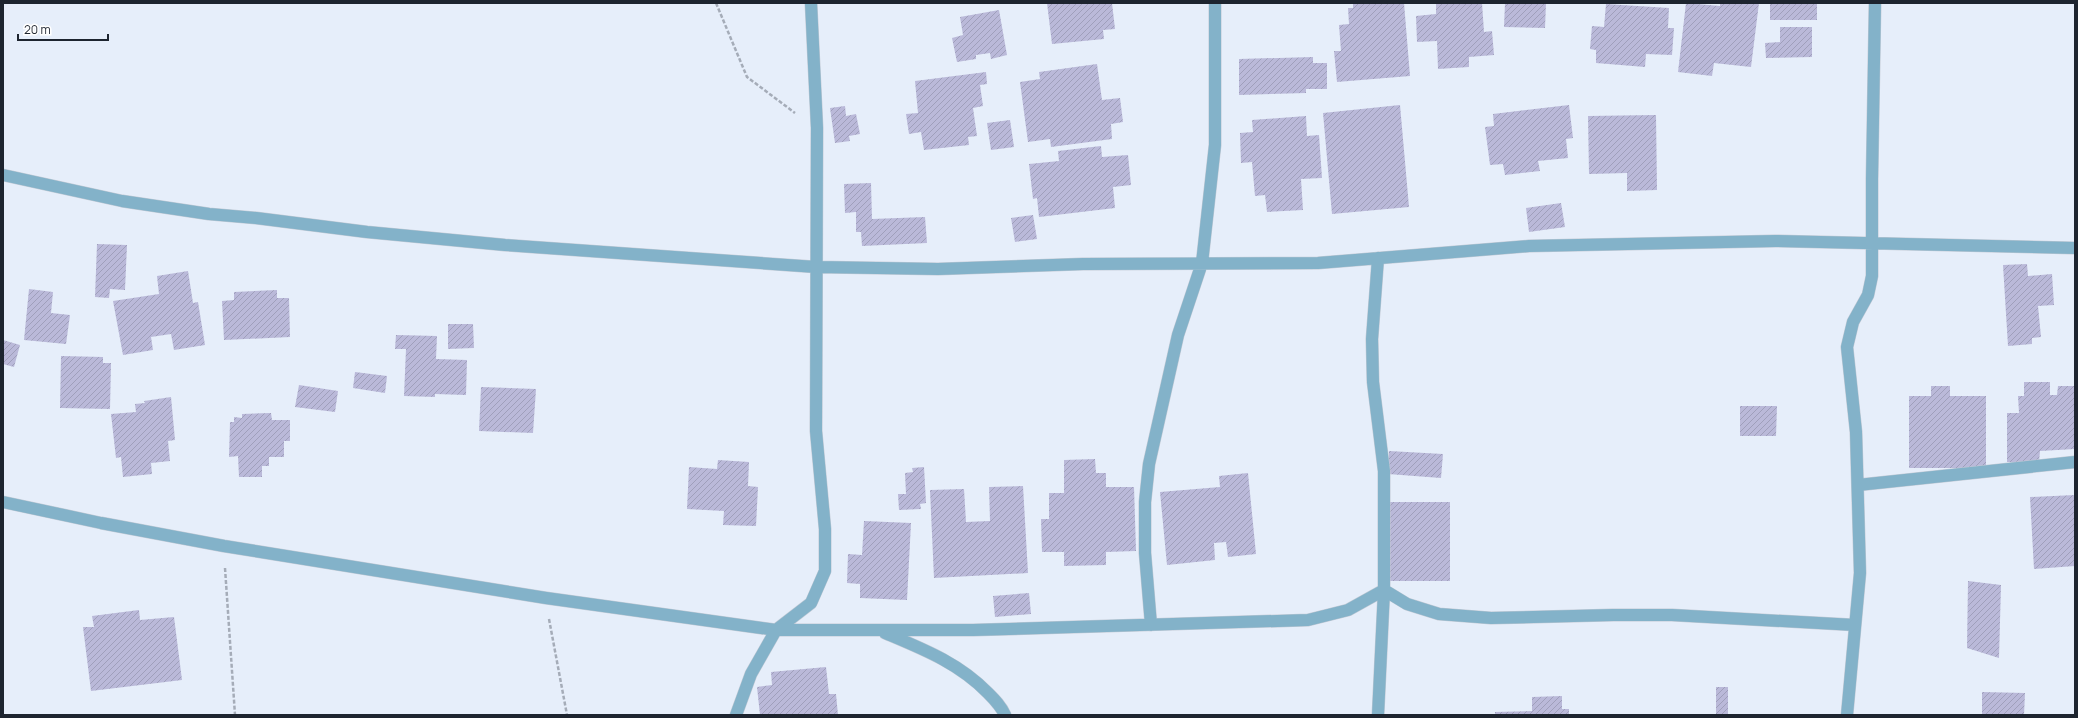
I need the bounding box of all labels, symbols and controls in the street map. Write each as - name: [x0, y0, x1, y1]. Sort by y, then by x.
- scale bar: [18, 16, 108, 42]
- text: 20 m: [24, 21, 51, 38]

